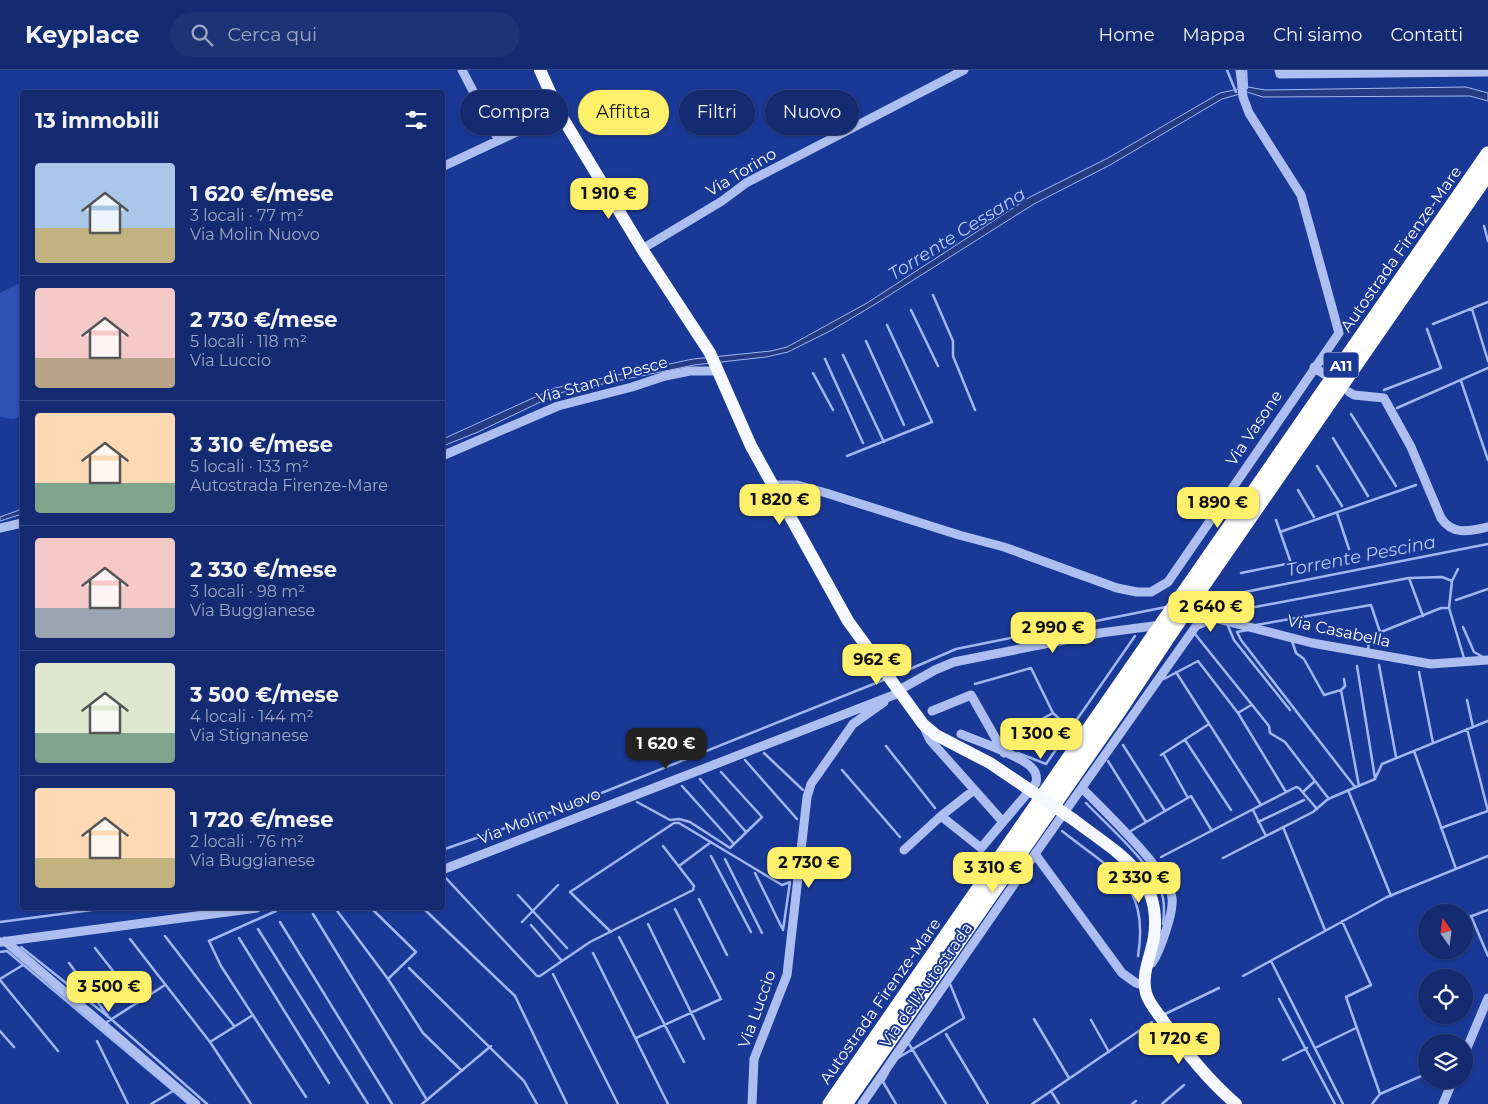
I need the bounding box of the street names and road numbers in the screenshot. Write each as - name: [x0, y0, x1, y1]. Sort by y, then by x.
- street label: Via Torino: [702, 144, 780, 200]
- street label: Autostrada Firenze-Mare: [1336, 162, 1466, 336]
- street label: Via Stan di Pesce: [534, 352, 670, 408]
- road number: A11: [1324, 352, 1358, 378]
- street label: Via Vasone: [1222, 387, 1286, 469]
- street label: Via Casabella: [1286, 611, 1392, 651]
- street label: Via Molin Nuovo: [475, 784, 603, 848]
- street label: Autostrada Firenze-Mare: [815, 914, 945, 1088]
- street label: Via dell'Autostrada: [876, 919, 976, 1051]
- street label: Via Luccio: [734, 968, 780, 1050]

